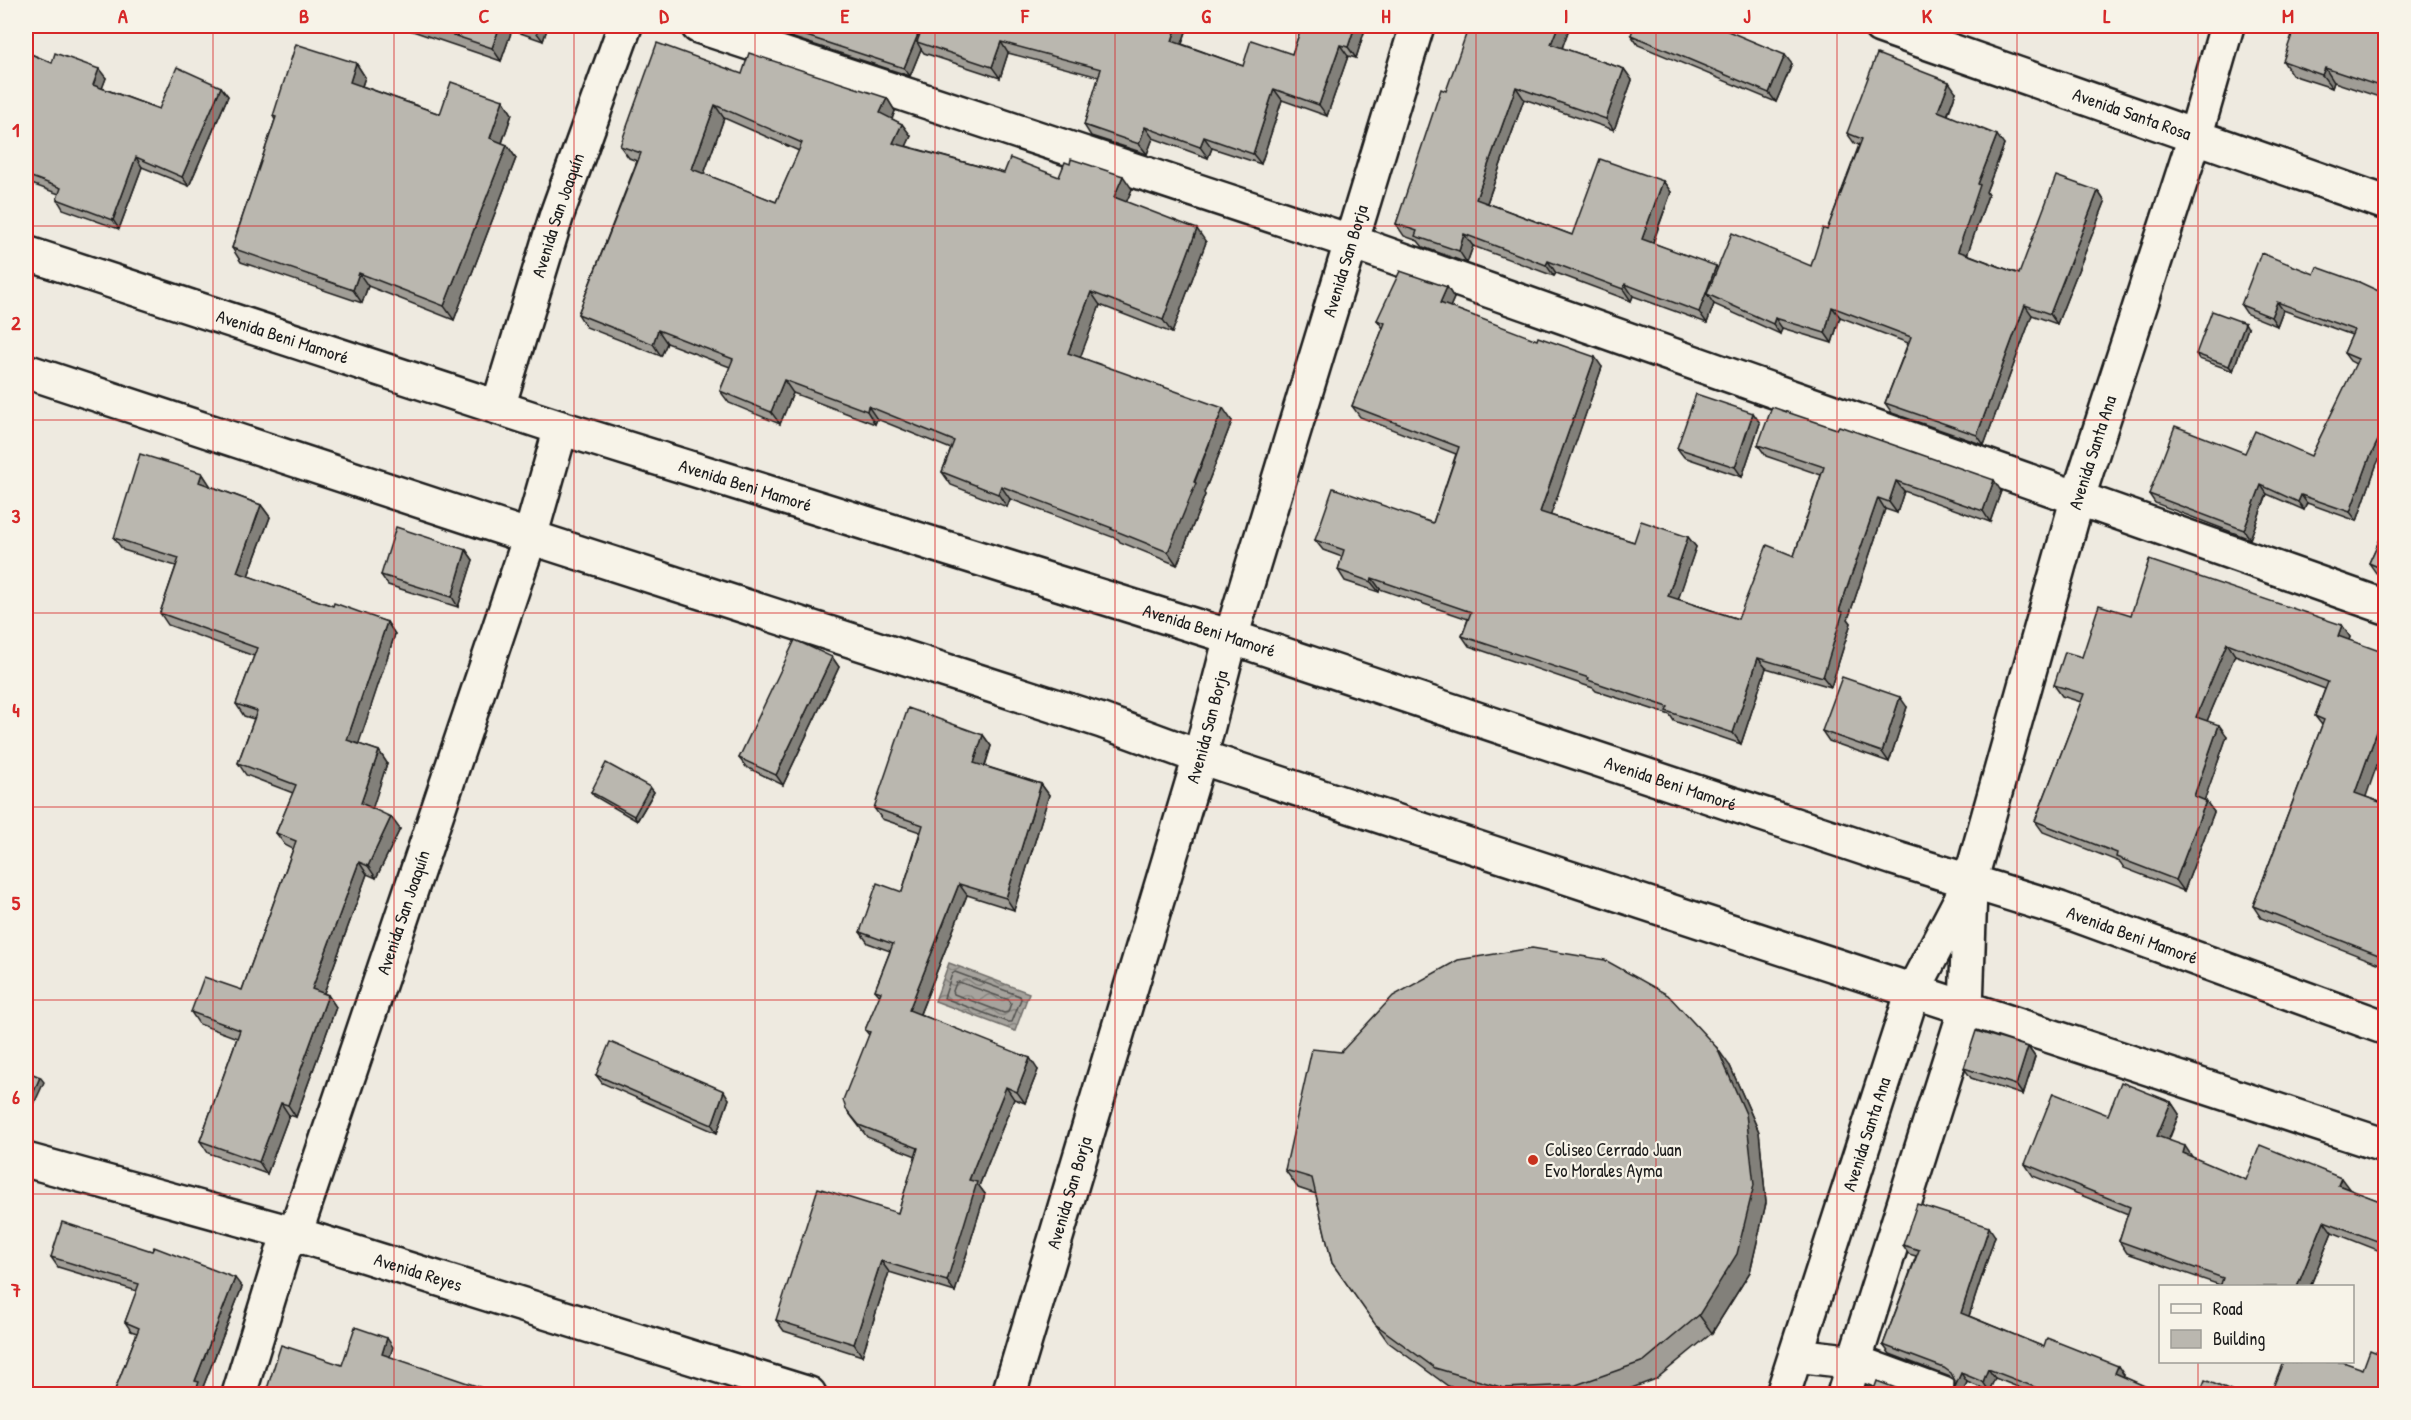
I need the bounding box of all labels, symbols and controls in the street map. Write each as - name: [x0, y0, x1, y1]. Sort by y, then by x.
- text: A: [118, 2, 128, 29]
- text: B: [299, 2, 309, 29]
- text: C: [479, 2, 490, 29]
- text: D: [659, 2, 669, 29]
- text: E: [841, 2, 850, 29]
- text: F: [1020, 2, 1030, 29]
- text: G: [1201, 2, 1211, 29]
- text: H: [1381, 2, 1391, 29]
- text: I: [1564, 2, 1568, 29]
- text: J: [1743, 2, 1751, 29]
- text: K: [1922, 2, 1933, 29]
- text: L: [2103, 2, 2111, 29]
- text: M: [2282, 2, 2294, 29]
- street label: Avenida Santa Rosa: [2070, 81, 2195, 146]
- text: 1: [12, 116, 20, 143]
- street label: Avenida San Joaquín: [525, 149, 590, 280]
- street label: Avenida San Borja: [1316, 202, 1374, 320]
- street label: Avenida Beni Mamoré: [213, 303, 352, 370]
- text: 2: [11, 309, 21, 336]
- street label: Avenida Santa Ana: [2062, 392, 2122, 512]
- street label: Avenida Beni Mamoré: [676, 453, 815, 517]
- text: 3: [12, 502, 21, 529]
- street label: Avenida Beni Mamoré: [1140, 597, 1279, 663]
- street label: Avenida San Borja: [1180, 668, 1234, 786]
- text: 4: [12, 696, 20, 723]
- street label: Avenida Beni Mamoré: [1601, 749, 1740, 817]
- street label: Avenida San Joaquín: [370, 847, 436, 978]
- text: 5: [12, 889, 21, 916]
- street label: Avenida Beni Mamoré: [2063, 900, 2201, 970]
- street label: Avenida Santa Ana: [1836, 1074, 1896, 1194]
- text: 6: [12, 1083, 20, 1110]
- street label: Avenida San Borja: [1040, 1134, 1097, 1252]
- place label: Coliseo Cerrado Juan Evo Morales Ayma: [1545, 1137, 1682, 1183]
- marker: Coliseo Cerrado Juan Evo Morales Ayma: [1526, 1153, 1540, 1167]
- street label: Avenida Reyes: [371, 1246, 465, 1297]
- text: 7: [10, 1276, 21, 1303]
- legend: [2159, 1285, 2354, 1363]
- text: Road: [2213, 1296, 2243, 1321]
- text: Building: [2213, 1326, 2265, 1351]

